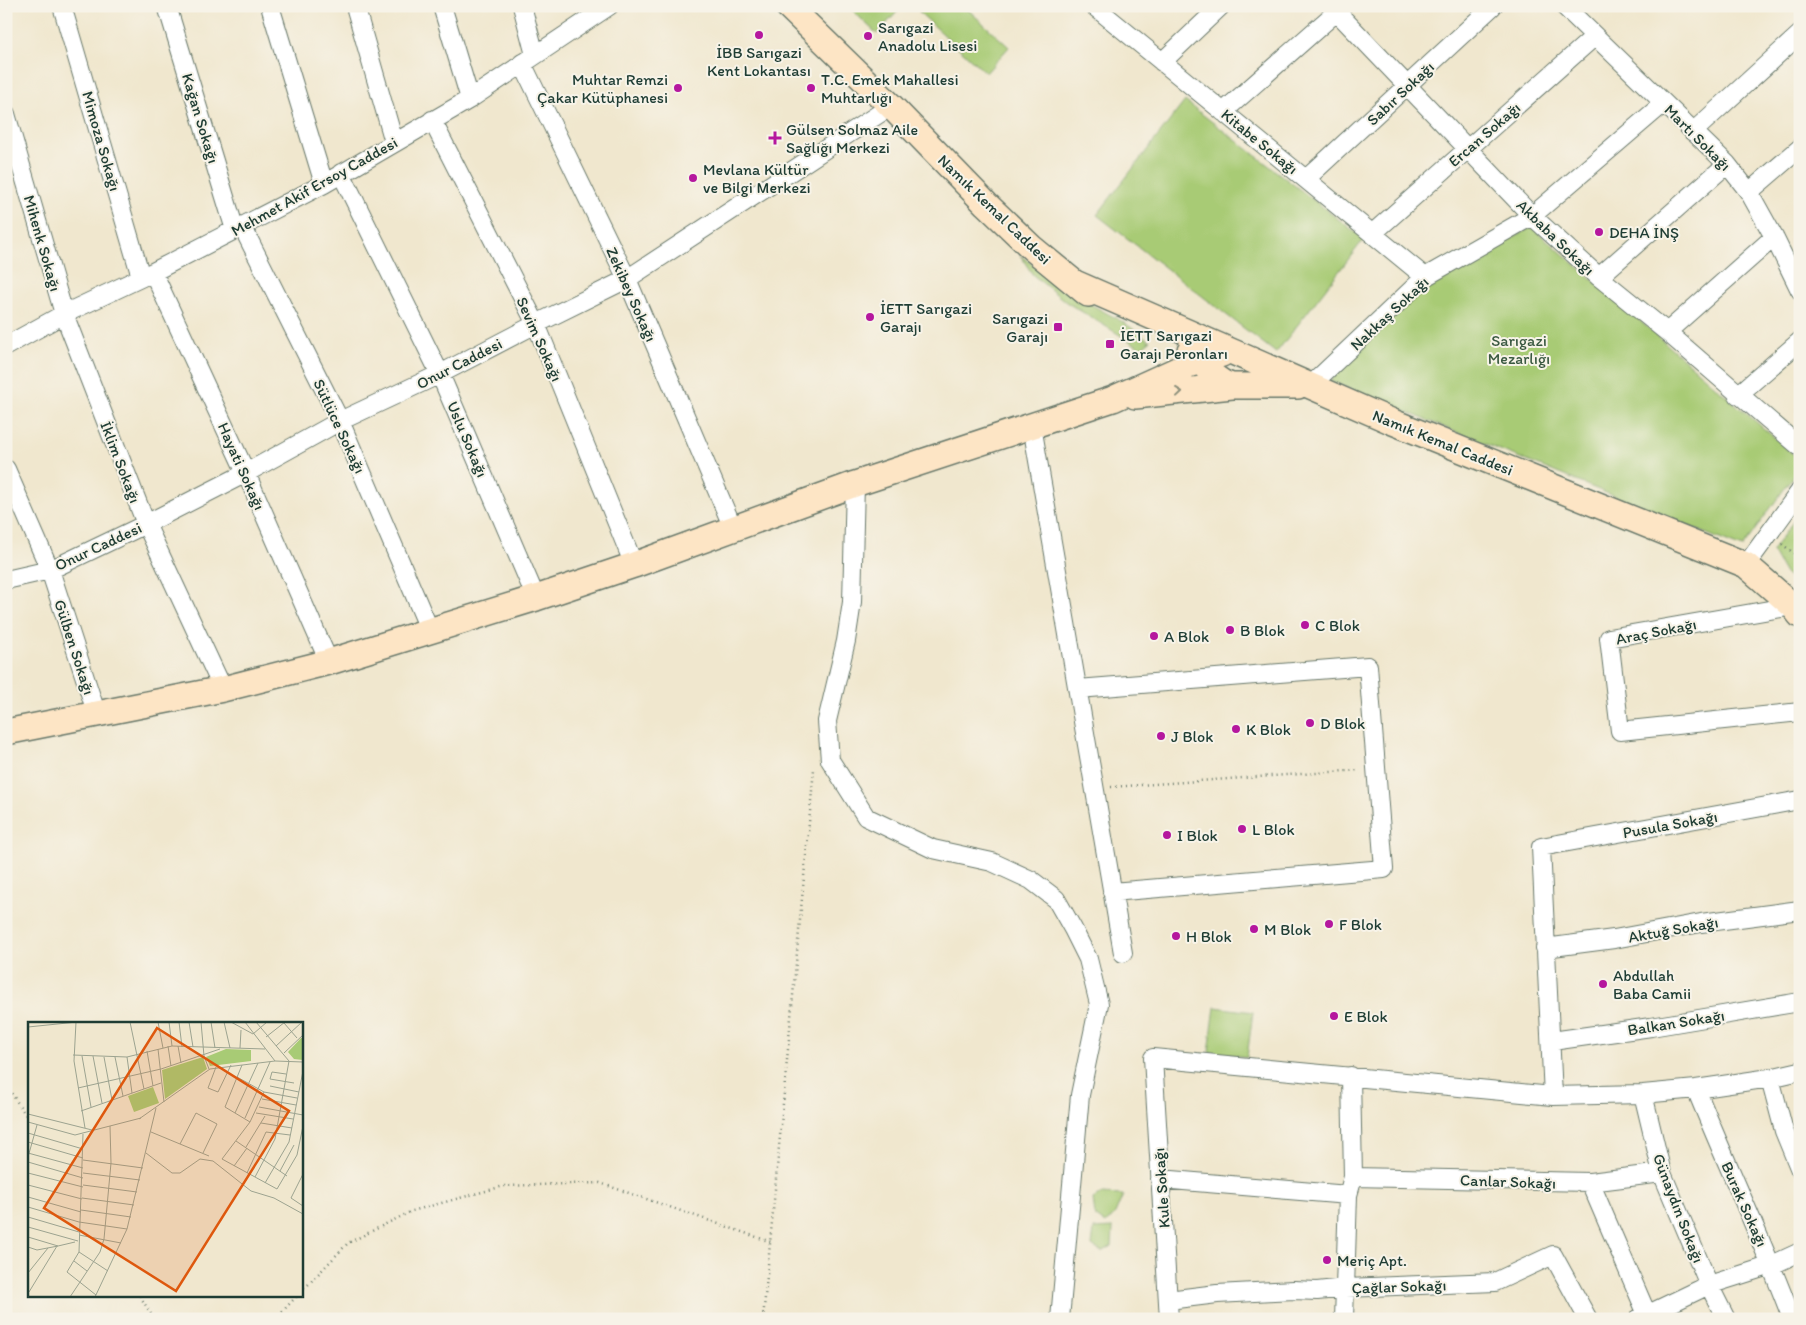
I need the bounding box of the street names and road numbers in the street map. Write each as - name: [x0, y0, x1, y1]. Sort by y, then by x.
- street label: Sabır Sokağı: [1363, 57, 1438, 129]
- street label: Kağan Sokağı: [178, 71, 223, 165]
- street label: Mimoza Sokağı: [78, 89, 125, 193]
- street label: Ercan Sokağı: [1444, 98, 1524, 171]
- street label: Martı Sokağı: [1660, 100, 1735, 175]
- street label: Kitabe Sokağı: [1217, 105, 1302, 178]
- street label: Mehmet Akif Ersoy Caddesi: [228, 133, 401, 240]
- street label: Namık Kemal Caddesi: [934, 150, 1055, 268]
- street label: Mihenk Sokağı: [20, 193, 65, 293]
- street label: Akbaba Sokağı: [1513, 195, 1599, 279]
- street label: Zekibey Sokağı: [602, 244, 661, 345]
- street label: Nakkaş Sokağı: [1346, 272, 1432, 354]
- street label: Sevim Sokağı: [512, 294, 567, 384]
- street label: Onur Caddesi: [413, 334, 505, 393]
- street label: Sütlüce Sokağı: [309, 376, 370, 476]
- street label: Uslu Sokağı: [443, 398, 492, 480]
- street label: Namık Kemal Caddesi: [1370, 406, 1516, 479]
- street label: İklim Sokağı: [96, 419, 145, 506]
- street label: Hayati Sokağı: [214, 419, 269, 513]
- street label: Onur Caddesi: [52, 518, 145, 575]
- street label: Gülben Sokağı: [50, 597, 99, 697]
- street label: Araç Sokağı: [1614, 614, 1698, 649]
- street label: Pusula Sokağı: [1621, 807, 1719, 842]
- street label: Aktuğ Sokağı: [1627, 912, 1720, 947]
- street label: Balkan Sokağı: [1626, 1005, 1726, 1040]
- street label: Kule Sokağı: [1149, 1147, 1174, 1229]
- street label: Günaydın Sokağı: [1649, 1151, 1708, 1266]
- street label: Burak Sokağı: [1717, 1159, 1772, 1250]
- street label: Canlar Sokağı: [1460, 1170, 1556, 1193]
- street label: Çağlar Sokağı: [1351, 1275, 1447, 1298]

